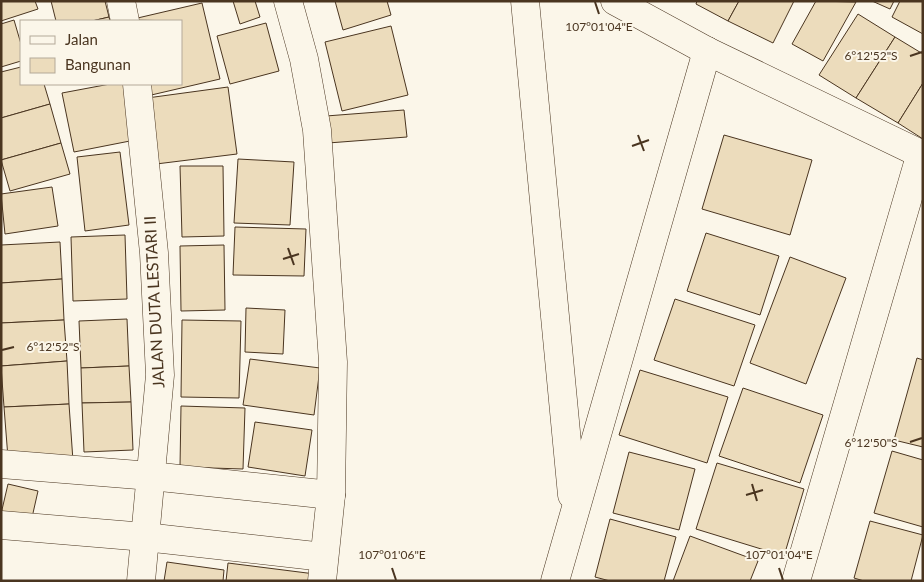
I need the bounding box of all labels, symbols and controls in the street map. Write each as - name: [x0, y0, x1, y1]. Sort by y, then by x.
- text: 107°01'04"E: [565, 19, 633, 34]
- legend: [20, 20, 182, 85]
- text: Jalan: [65, 30, 98, 48]
- text: 6°12'52"S: [844, 48, 898, 63]
- text: Bangunan: [65, 55, 131, 73]
- street label: JALAN DUTA LESTARI II: [140, 215, 167, 389]
- text: 6°12'52"S: [26, 339, 80, 354]
- text: 6°12'50"S: [844, 435, 898, 450]
- text: 107°01'06"E: [358, 547, 426, 562]
- text: 107°01'04"E: [745, 547, 813, 562]

